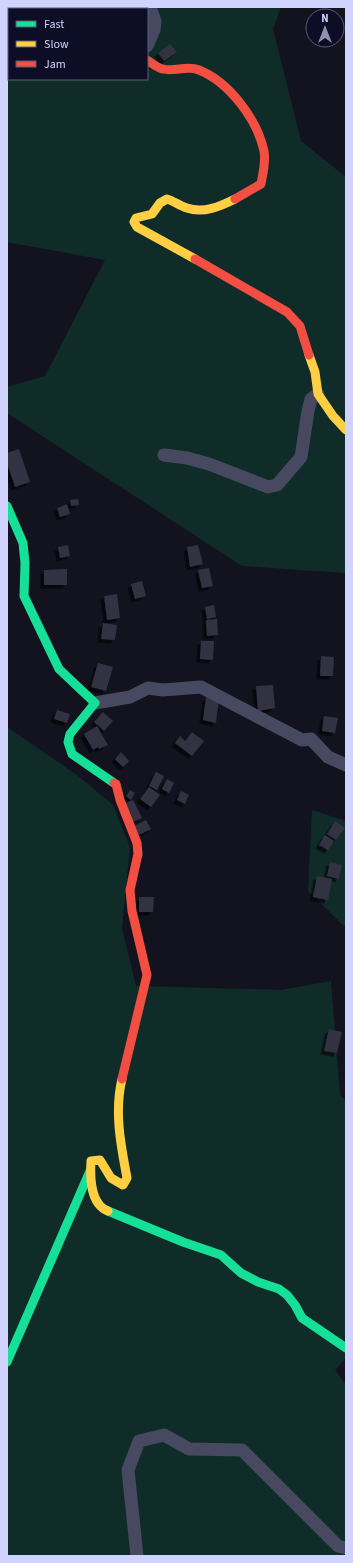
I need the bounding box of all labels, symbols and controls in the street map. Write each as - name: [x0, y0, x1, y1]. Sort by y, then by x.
- legend: [8, 8, 148, 80]
- north arrow: [305, 8, 345, 48]
- text: N: [321, 11, 329, 26]
- text: Fast: [44, 16, 64, 33]
- text: Slow: [44, 36, 69, 53]
- text: Jam: [44, 56, 66, 73]

